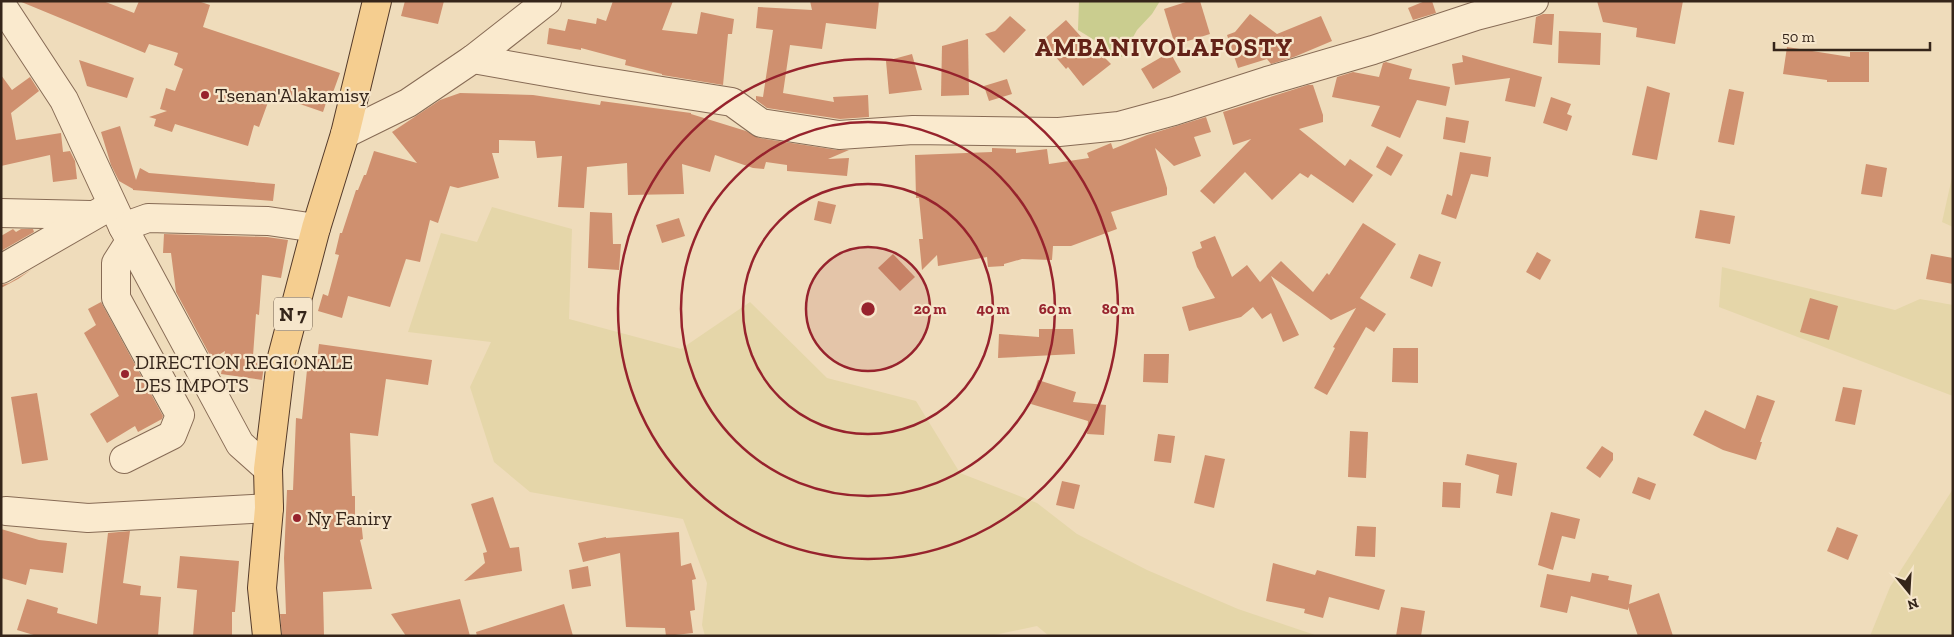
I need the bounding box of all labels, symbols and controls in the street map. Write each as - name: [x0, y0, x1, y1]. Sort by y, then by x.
- scale bar: [1774, 20, 1930, 52]
- text: 50 m: [1782, 28, 1815, 46]
- district label: AMBANIVOLAFOSTY: [1035, 32, 1293, 62]
- place label: Tsenan'Alakamisy: [215, 83, 370, 107]
- marker: Tsenan'Alakamisy: [199, 89, 211, 101]
- road number: N 7: [274, 298, 312, 330]
- centre of rings: [859, 300, 877, 318]
- text: 20 m: [914, 300, 946, 318]
- text: 40 m: [976, 300, 1010, 318]
- text: 60 m: [1039, 300, 1071, 318]
- text: 80 m: [1102, 300, 1134, 318]
- place label: DIRECTION REGIONALE DES IMPOTS: [135, 350, 353, 397]
- marker: DIRECTION REGIONALE DES IMPOTS: [119, 368, 131, 380]
- place label: Ny Faniry: [307, 506, 392, 530]
- marker: Ny Faniry: [291, 512, 303, 524]
- north arrow: [1884, 567, 1934, 617]
- text: N: [1905, 594, 1921, 614]

